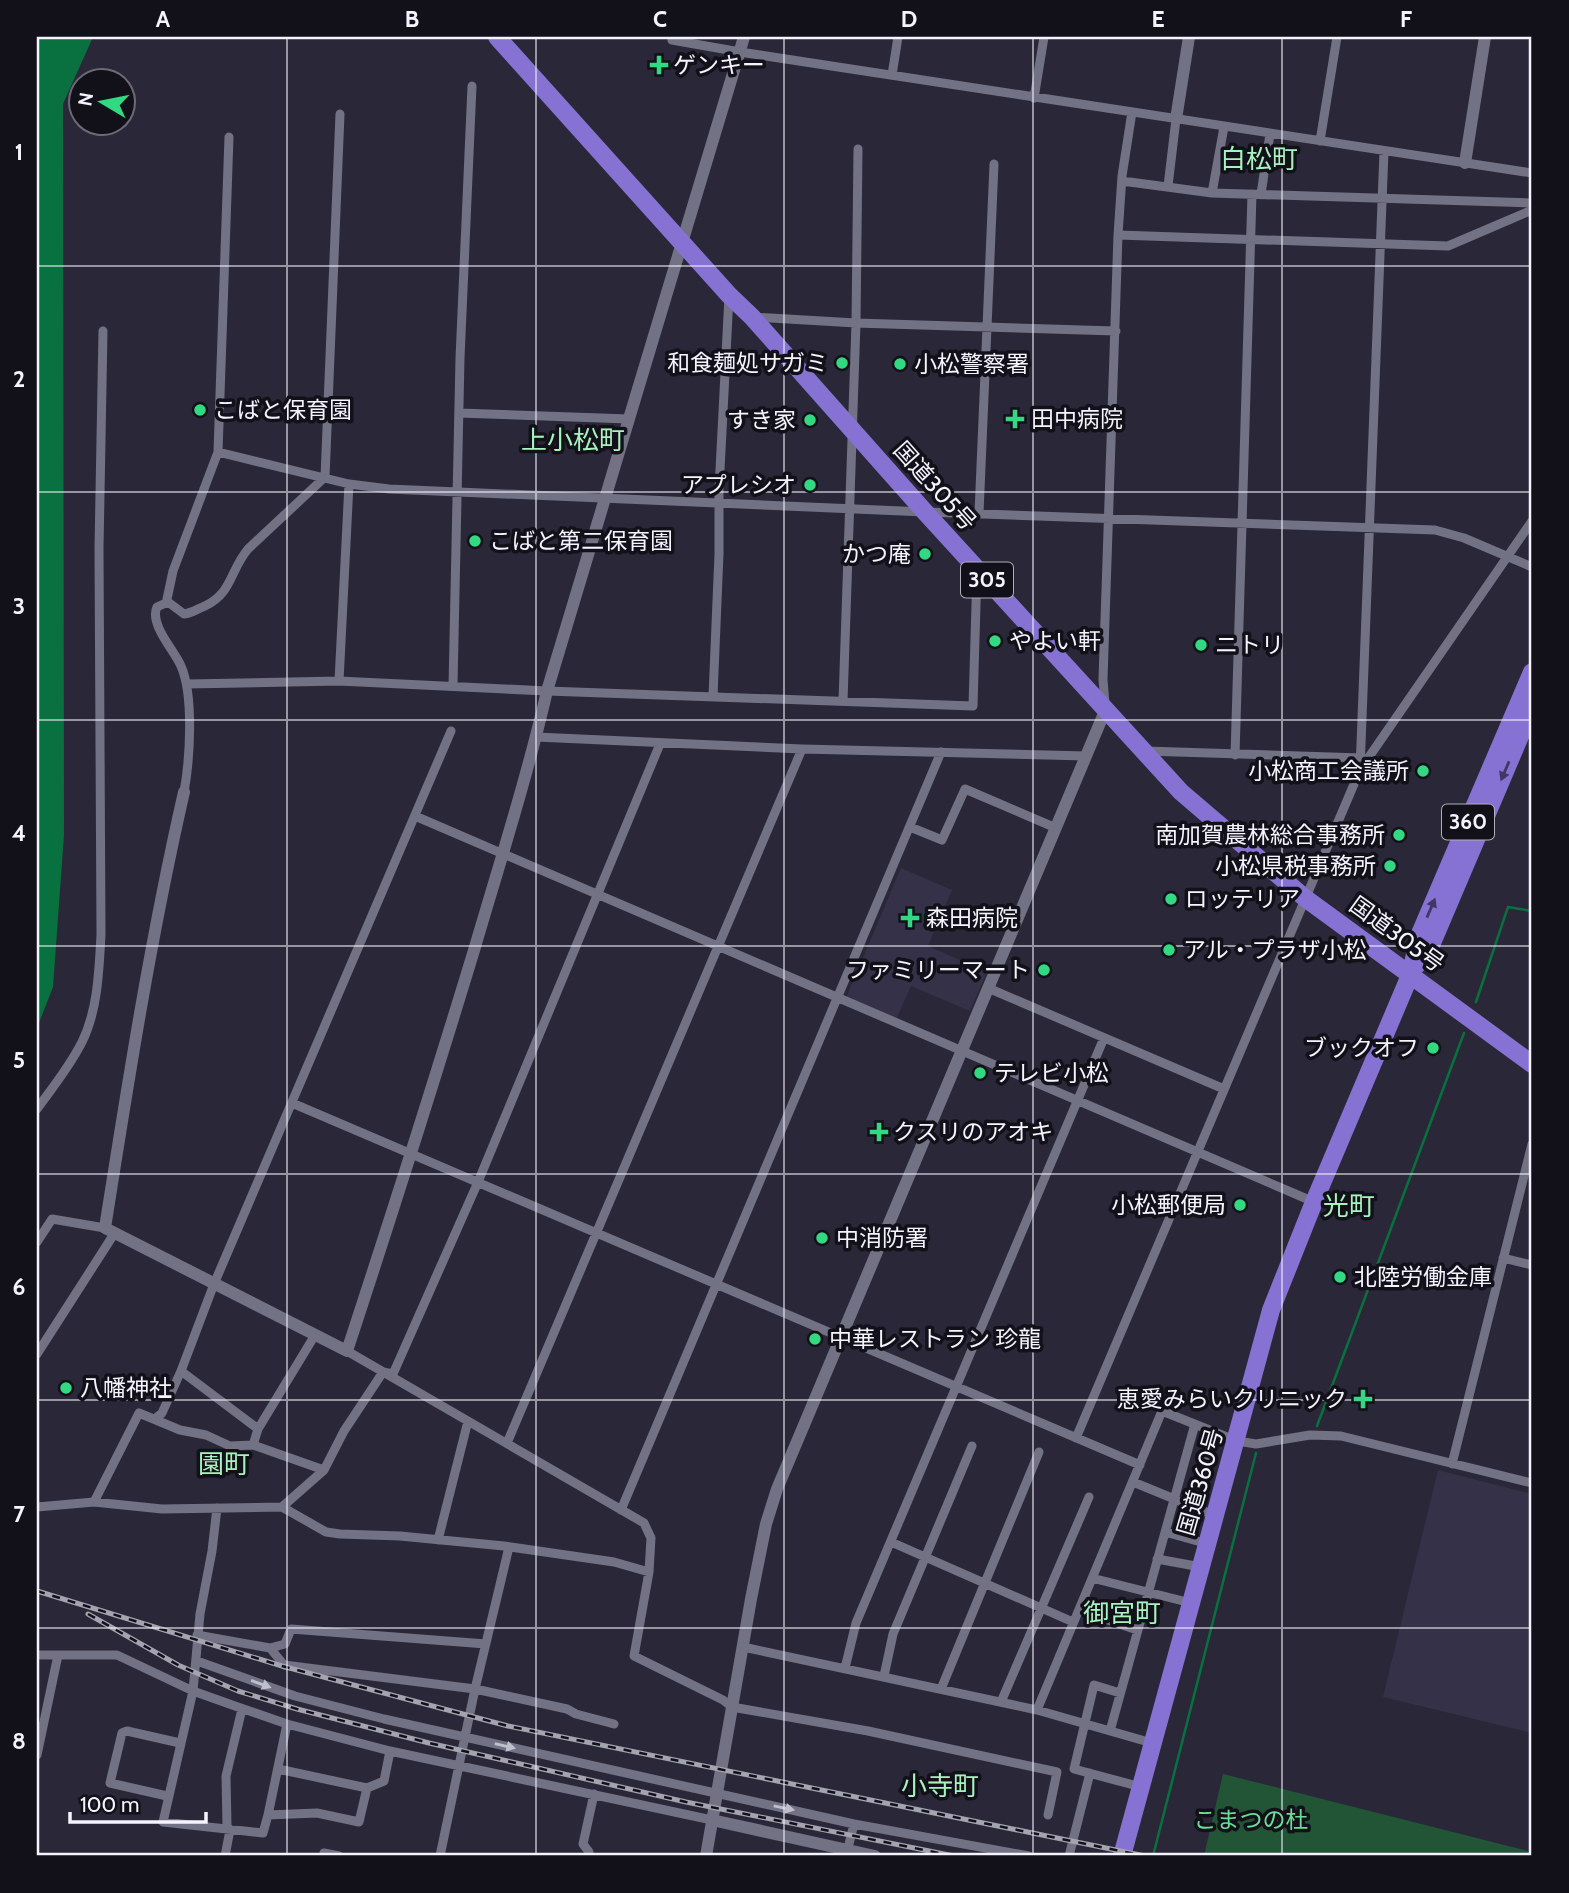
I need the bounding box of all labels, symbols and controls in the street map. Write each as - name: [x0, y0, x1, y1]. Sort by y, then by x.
- text: A: [156, 5, 171, 33]
- text: B: [405, 5, 419, 33]
- text: C: [653, 5, 667, 33]
- text: D: [901, 5, 917, 33]
- text: E: [1151, 5, 1165, 33]
- text: F: [1400, 5, 1412, 33]
- place label: ゲンキー: [673, 51, 765, 79]
- marker: ゲンキー: [651, 57, 667, 73]
- north arrow: [66, 66, 136, 136]
- text: N: [73, 91, 98, 108]
- text: 1: [15, 138, 23, 166]
- district label: 白松町: [1220, 143, 1298, 175]
- place label: 和食麺処サガミ: [667, 349, 828, 377]
- place label: 小松警察署: [914, 350, 1029, 378]
- marker: 和食麺処サガミ: [834, 355, 850, 371]
- marker: 小松警察署: [892, 356, 908, 372]
- text: 2: [13, 365, 25, 393]
- place label: こばと保育園: [214, 396, 352, 424]
- marker: こばと保育園: [192, 402, 208, 418]
- place label: 田中病院: [1031, 405, 1123, 433]
- place label: すき家: [727, 406, 796, 434]
- marker: 田中病院: [1005, 409, 1025, 429]
- marker: すき家: [802, 412, 818, 428]
- district label: 上小松町: [521, 424, 625, 456]
- street label: 国道305号: [888, 436, 982, 536]
- place label: アプレシオ: [681, 471, 796, 499]
- marker: アプレシオ: [802, 477, 818, 493]
- place label: こばと第二保育園: [489, 527, 673, 555]
- marker: こばと第二保育園: [467, 533, 483, 549]
- place label: かつ庵: [842, 540, 911, 568]
- marker: かつ庵: [917, 546, 933, 562]
- road number: 305: [961, 562, 1013, 598]
- text: 3: [13, 592, 25, 620]
- place label: やよい軒: [1009, 627, 1101, 655]
- place label: ニトリ: [1215, 631, 1284, 659]
- marker: やよい軒: [987, 633, 1003, 649]
- marker: ニトリ: [1193, 637, 1209, 653]
- place label: 小松商工会議所: [1248, 757, 1409, 785]
- one-way arrow: [1499, 761, 1511, 781]
- marker: 小松商工会議所: [1415, 763, 1431, 779]
- road number: 360: [1442, 804, 1494, 840]
- text: 4: [12, 819, 26, 847]
- place label: 南加賀農林総合事務所: [1155, 821, 1385, 849]
- marker: 南加賀農林総合事務所: [1391, 827, 1407, 843]
- place label: 小松県税事務所: [1215, 852, 1376, 880]
- marker: 小松県税事務所: [1382, 858, 1398, 874]
- place label: ロッテリア: [1185, 885, 1300, 913]
- street label: 国道305号: [1344, 890, 1450, 978]
- marker: ロッテリア: [1163, 891, 1179, 907]
- one-way arrow: [1426, 898, 1437, 919]
- place label: 森田病院: [926, 904, 1018, 932]
- marker: 森田病院: [900, 908, 920, 928]
- place label: アル・プラザ小松: [1183, 936, 1367, 964]
- marker: アル・プラザ小松: [1161, 942, 1177, 958]
- place label: ファミリーマート: [846, 956, 1030, 984]
- marker: ファミリーマート: [1036, 962, 1052, 978]
- place label: ブックオフ: [1304, 1034, 1419, 1062]
- marker: ブックオフ: [1425, 1040, 1441, 1056]
- text: 5: [13, 1046, 25, 1074]
- place label: テレビ小松: [994, 1059, 1109, 1087]
- marker: テレビ小松: [972, 1065, 988, 1081]
- place label: クスリのアオキ: [893, 1118, 1053, 1146]
- marker: クスリのアオキ: [871, 1124, 887, 1140]
- district label: 光町: [1323, 1190, 1375, 1222]
- place label: 小松郵便局: [1111, 1191, 1226, 1219]
- marker: 小松郵便局: [1232, 1197, 1248, 1213]
- place label: 中消防署: [836, 1224, 928, 1252]
- marker: 中消防署: [814, 1230, 830, 1246]
- place label: 北陸労働金庫: [1354, 1263, 1492, 1291]
- marker: 北陸労働金庫: [1332, 1269, 1348, 1285]
- text: 6: [13, 1273, 25, 1301]
- place label: 中華レストラン 珍龍: [829, 1325, 1041, 1353]
- marker: 中華レストラン 珍龍: [807, 1331, 823, 1347]
- place label: 八幡神社: [80, 1374, 172, 1402]
- marker: 八幡神社: [58, 1380, 74, 1396]
- place label: 恵愛みらいクリニック: [1117, 1385, 1347, 1413]
- marker: 恵愛みらいクリニック: [1353, 1389, 1373, 1409]
- street label: 国道360号: [1171, 1425, 1229, 1539]
- district label: 園町: [198, 1448, 250, 1480]
- text: 7: [13, 1500, 25, 1528]
- district label: 御宮町: [1083, 1597, 1161, 1629]
- one-way arrow: [250, 1679, 271, 1690]
- text: 8: [12, 1727, 26, 1755]
- one-way arrow: [494, 1741, 516, 1752]
- district label: 小寺町: [901, 1770, 979, 1802]
- scale bar: [70, 1781, 206, 1825]
- text: 100 m: [80, 1792, 139, 1817]
- one-way arrow: [773, 1803, 795, 1814]
- park label: こまつの杜: [1194, 1806, 1309, 1834]

